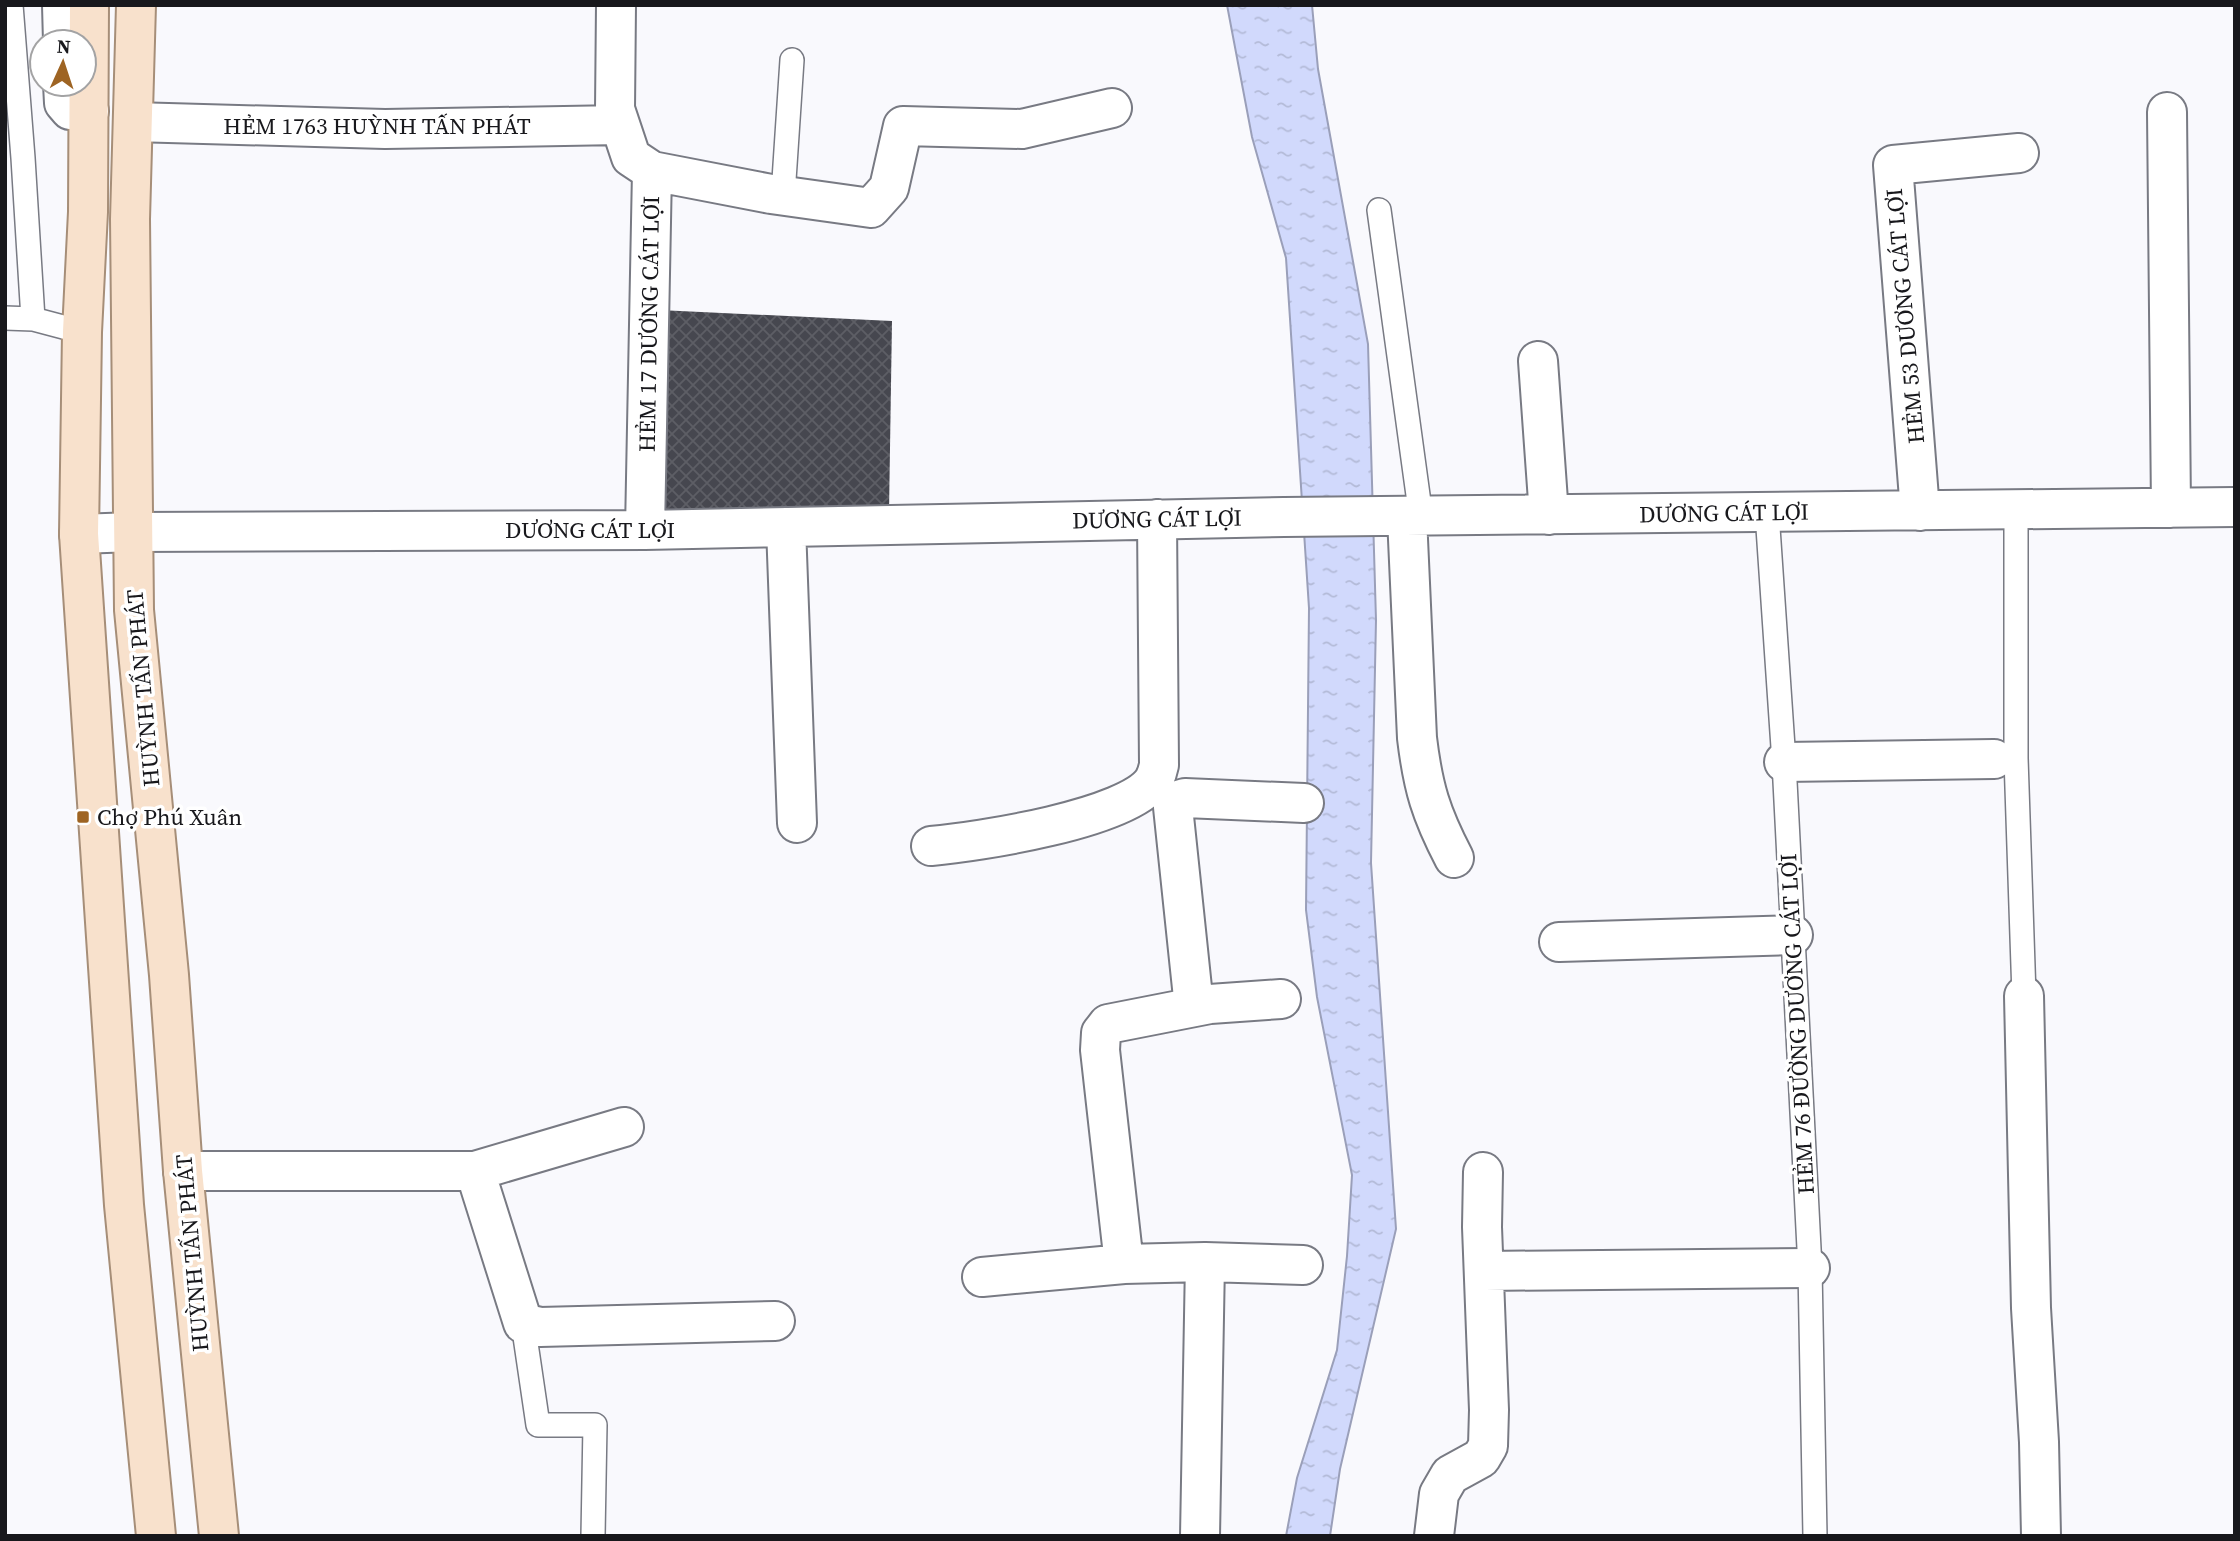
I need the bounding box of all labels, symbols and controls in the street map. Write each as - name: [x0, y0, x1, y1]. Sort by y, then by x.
- north arrow: [28, 28, 98, 98]
- text: N: [56, 33, 72, 59]
- street label: HẺM 1763 HUỲNH TẤN PHÁT: [223, 110, 531, 142]
- street label: HẺM 53 DƯƠNG CÁT LỢI: [1878, 187, 1932, 445]
- street label: HẺM 17 DƯƠNG CÁT LỢI: [631, 196, 667, 452]
- street label: DƯƠNG CÁT LỢI: [1639, 496, 1809, 530]
- street label: DƯƠNG CÁT LỢI: [1072, 502, 1242, 536]
- street label: DƯƠNG CÁT LỢI: [505, 514, 675, 546]
- street label: HUỲNH TẤN PHÁT: [118, 588, 168, 788]
- place label: Chợ Phú Xuân: [97, 801, 242, 833]
- marker: Chợ Phú Xuân: [75, 809, 91, 825]
- street label: HẺM 76 ĐƯỜNG DƯƠNG CÁT LỢI: [1772, 853, 1822, 1195]
- street label: HUỲNH TẤN PHÁT: [167, 1153, 217, 1353]

